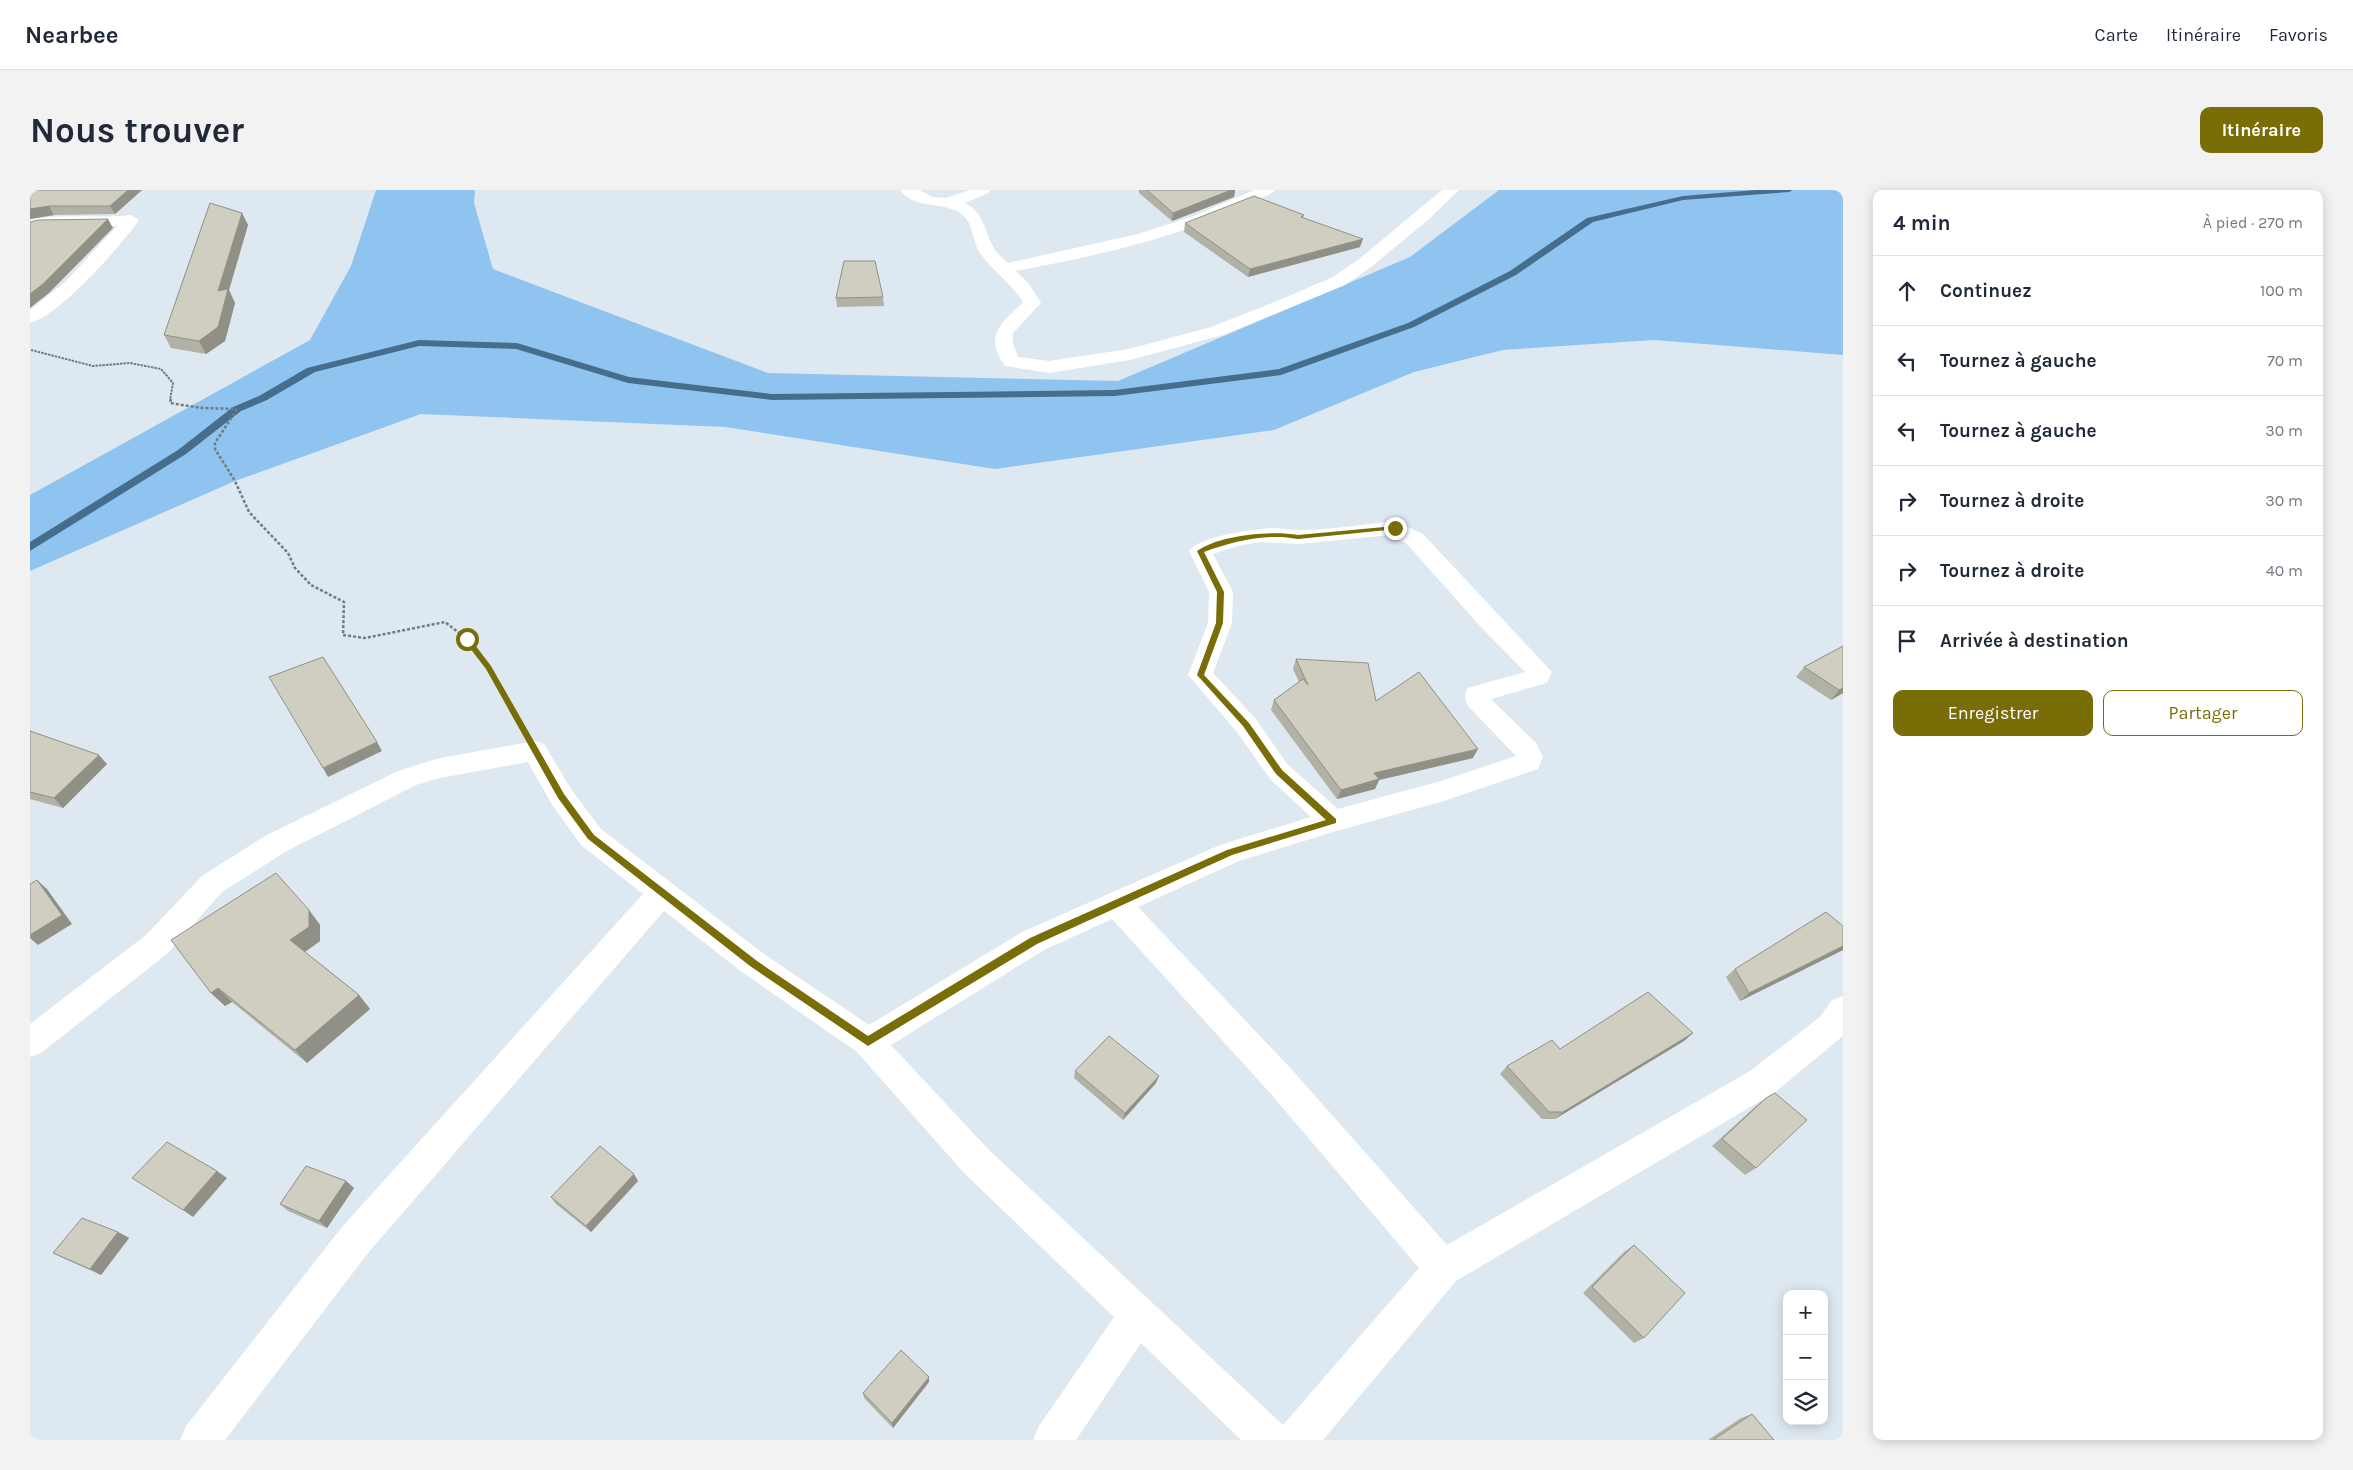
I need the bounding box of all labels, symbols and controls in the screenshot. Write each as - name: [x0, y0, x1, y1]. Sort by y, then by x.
- text: Nearbee: [25, 21, 119, 49]
- text: Carte: [2095, 24, 2138, 46]
- text: Itinéraire: [2166, 24, 2241, 46]
- text: Favoris: [2269, 24, 2328, 46]
- button: Itinéraire: [2200, 107, 2323, 153]
- text: Nous trouver: [30, 110, 244, 151]
- text: 4 min: [1893, 211, 1951, 235]
- text: À pied · 270 m: [2203, 213, 2303, 232]
- icon: ahead: [1893, 277, 1921, 305]
- text: Continuez: [1940, 280, 2032, 302]
- text: 100 m: [2260, 281, 2303, 300]
- icon: left: [1893, 347, 1921, 375]
- text: Tournez à gauche: [1940, 350, 2097, 372]
- text: 70 m: [2267, 351, 2303, 370]
- icon: left: [1893, 417, 1921, 445]
- text: Tournez à gauche: [1940, 420, 2097, 442]
- text: 30 m: [2265, 421, 2303, 440]
- icon: right: [1893, 487, 1921, 515]
- text: Tournez à droite: [1940, 490, 2084, 512]
- text: 30 m: [2265, 491, 2303, 510]
- route end: [1384, 517, 1407, 540]
- icon: right: [1893, 557, 1921, 585]
- text: Tournez à droite: [1940, 560, 2084, 582]
- text: 40 m: [2266, 561, 2303, 580]
- icon: arrive: [1893, 627, 1921, 655]
- route start: [456, 628, 479, 651]
- text: Arrivée à destination: [1940, 630, 2129, 652]
- button: Enregistrer: [1893, 690, 2093, 736]
- button: Partager: [2103, 690, 2303, 736]
- map controls: [1783, 1290, 1828, 1425]
- button: +: [1783, 1290, 1828, 1335]
- button: −: [1783, 1335, 1828, 1380]
- button: layers: [1783, 1380, 1828, 1425]

